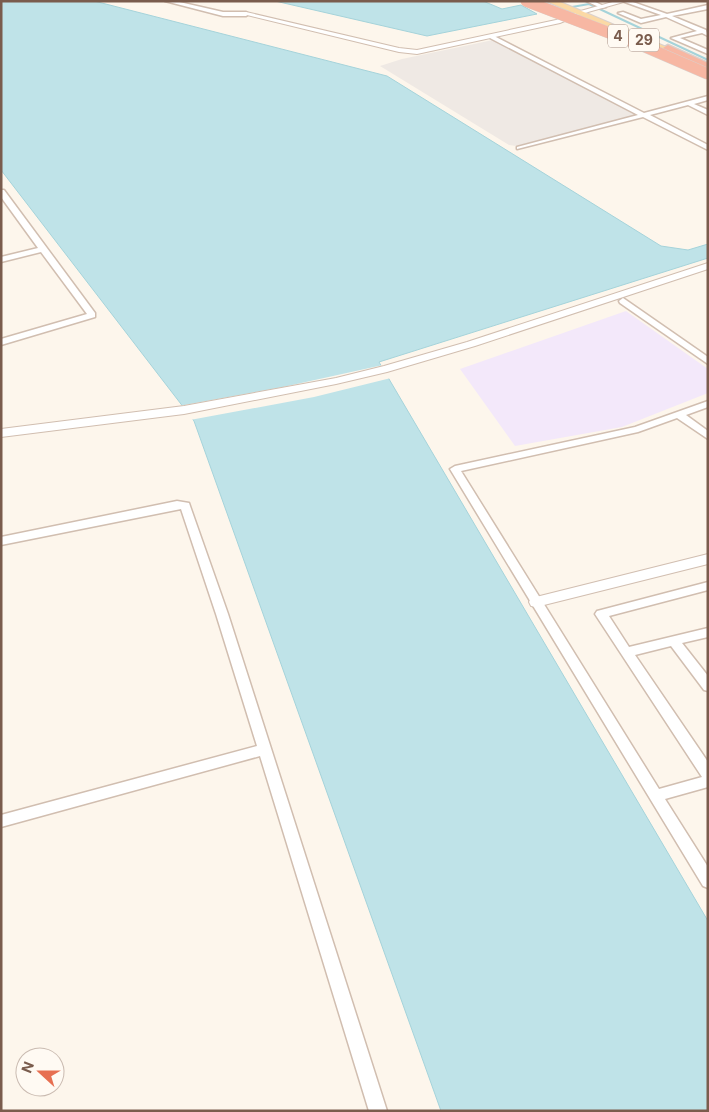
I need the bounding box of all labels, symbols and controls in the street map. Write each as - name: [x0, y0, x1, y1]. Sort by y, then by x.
- road number: 4: [608, 24, 628, 48]
- road number: 29: [629, 28, 659, 52]
- north arrow: [15, 1047, 65, 1097]
- text: N: [18, 1059, 37, 1075]

